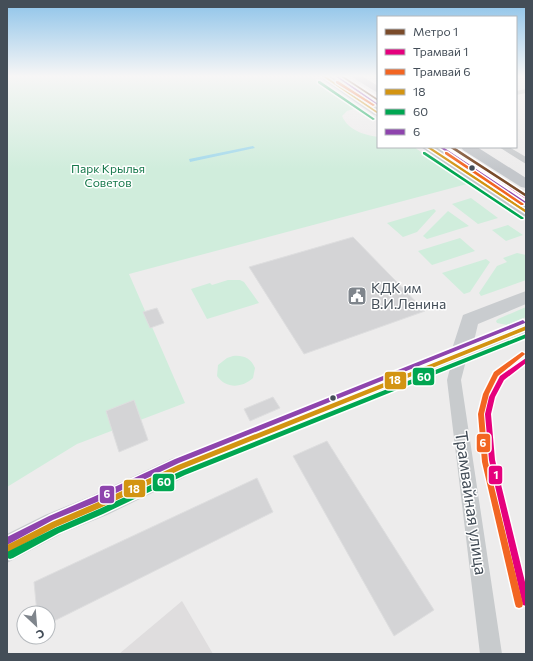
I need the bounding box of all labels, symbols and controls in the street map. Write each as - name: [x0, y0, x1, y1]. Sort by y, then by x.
- legend: [377, 16, 517, 148]
- text: Метро 1: [413, 24, 458, 38]
- text: Трамвай 1: [413, 44, 468, 58]
- text: Трамвай 6: [413, 64, 471, 78]
- text: 18: [413, 84, 425, 98]
- text: 60: [413, 104, 428, 118]
- text: 6: [413, 124, 420, 138]
- park label: Парк Крылья Советов: [71, 161, 145, 189]
- unlabelled marker: [467, 163, 477, 173]
- place label: КДК им В.И.Ленина: [371, 279, 446, 312]
- public building icon: КДК им В.И.Ленина: [346, 285, 368, 307]
- line badge: 60: [412, 367, 435, 386]
- text: 60: [417, 370, 431, 383]
- line badge: 18: [384, 371, 407, 390]
- text: 18: [389, 373, 401, 386]
- unlabelled marker: [328, 393, 338, 403]
- street label: Трамвайная улица: [451, 430, 492, 576]
- line badge: 6: [476, 433, 491, 453]
- text: 6: [480, 436, 487, 449]
- line badge: 1: [488, 465, 503, 485]
- text: 1: [494, 468, 499, 481]
- line badge: 60: [152, 473, 175, 492]
- text: 60: [157, 475, 171, 488]
- line badge: 18: [123, 479, 146, 498]
- text: 18: [128, 482, 140, 495]
- line badge: 6: [99, 485, 115, 504]
- text: 6: [104, 487, 111, 500]
- north arrow: [16, 605, 56, 645]
- text: С: [34, 627, 47, 642]

